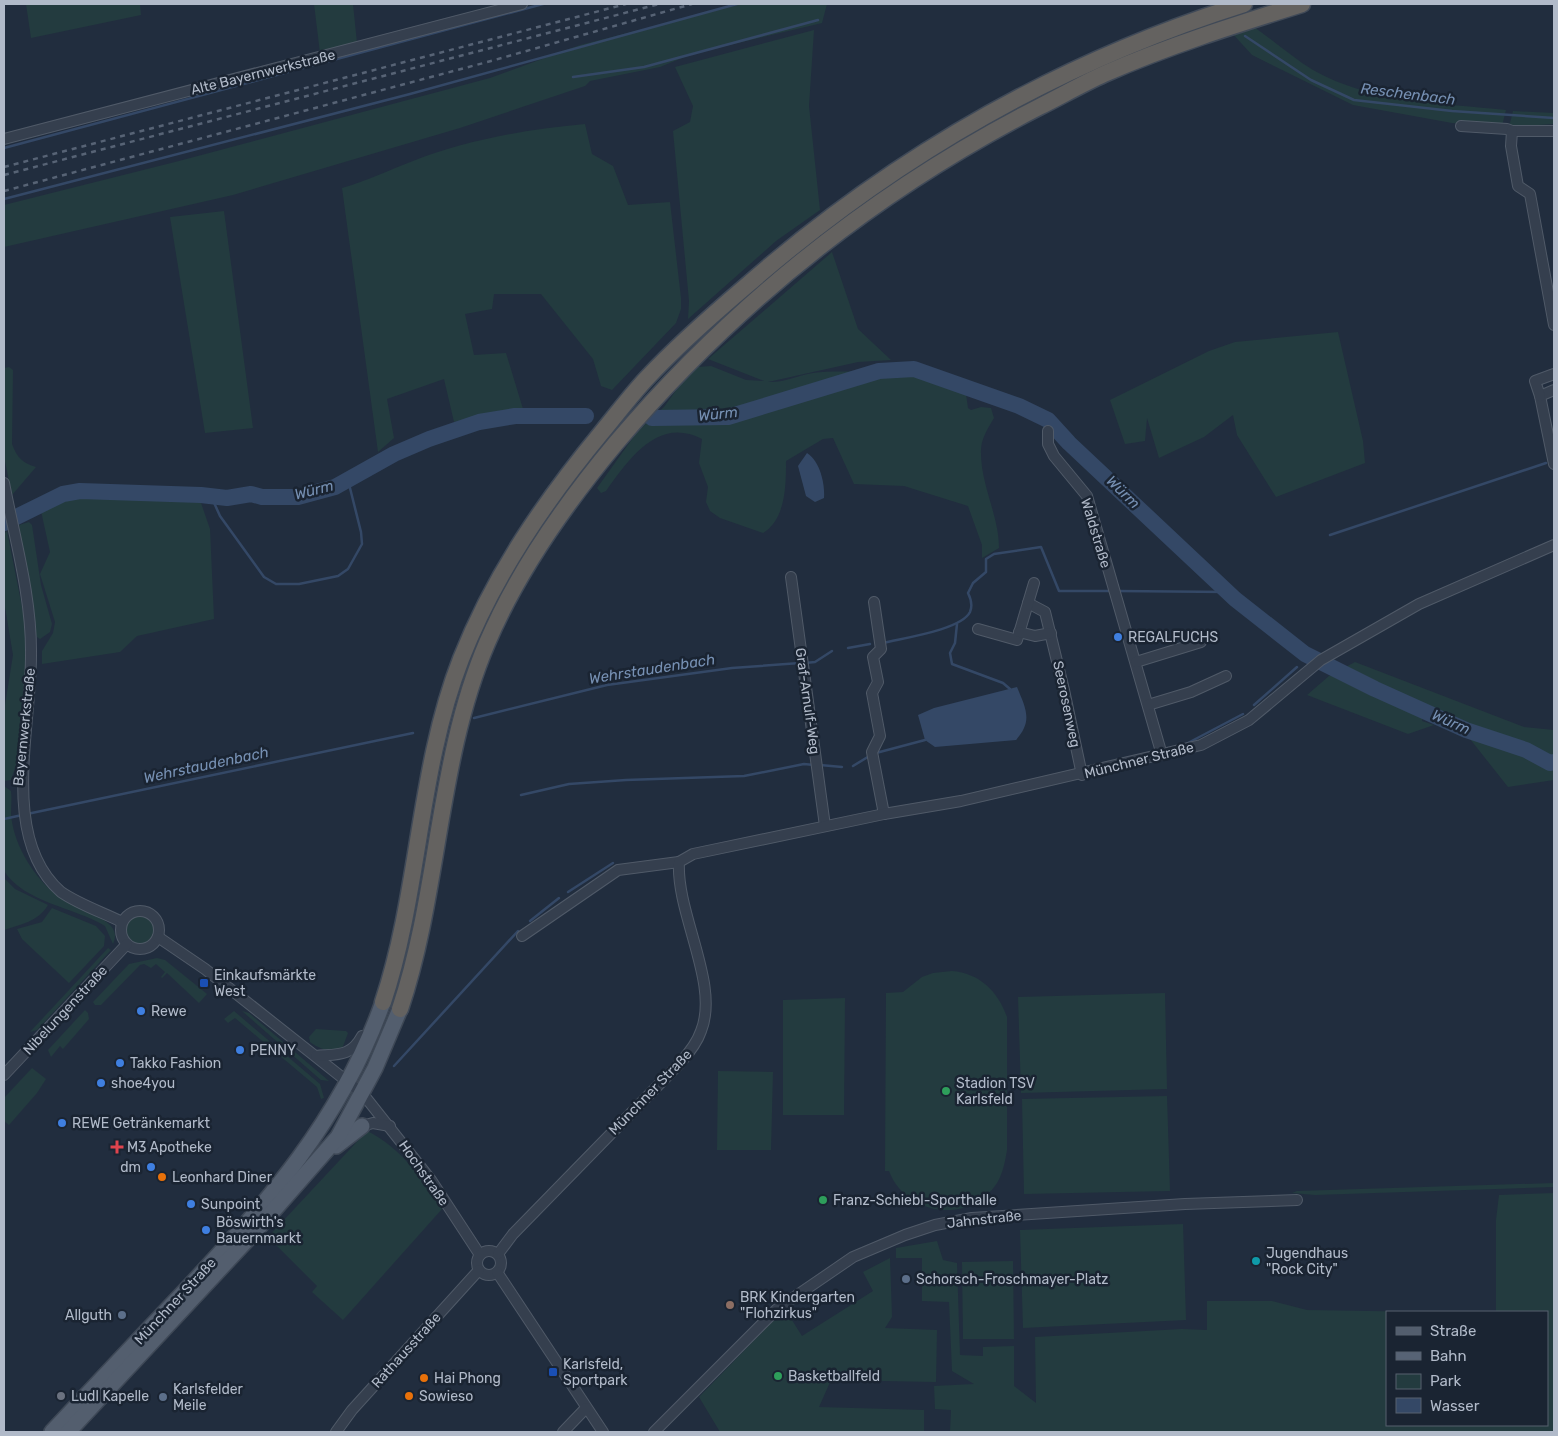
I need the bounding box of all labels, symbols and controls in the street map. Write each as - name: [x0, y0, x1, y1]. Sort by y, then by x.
- street label: Alte Bayernwerkstraße: [189, 46, 337, 99]
- water label: Reschenbach: [1359, 79, 1457, 109]
- water label: Würm: [697, 403, 739, 425]
- water label: Würm: [1102, 472, 1144, 512]
- water label: Würm: [292, 476, 336, 504]
- street label: Waldstraße: [1077, 496, 1114, 570]
- place label: REGALFUCHS: [1128, 629, 1218, 646]
- marker: REGALFUCHS: [1112, 631, 1124, 643]
- street label: Graf-Arnulf-Weg: [792, 647, 823, 755]
- water label: Wehrstaudenbach: [588, 650, 716, 688]
- street label: Seerosenweg: [1049, 659, 1084, 749]
- street label: Bayernwerkstraße: [10, 667, 39, 787]
- water label: Würm: [1429, 706, 1473, 738]
- street label: Münchner Straße: [1083, 739, 1196, 782]
- water label: Wehrstaudenbach: [142, 743, 270, 787]
- street label: Nibelungenstraße: [20, 962, 111, 1059]
- place label: Einkaufsmärkte West: [214, 967, 316, 1000]
- marker: Einkaufsmärkte West: [198, 977, 210, 989]
- place label: Rewe: [151, 1003, 187, 1020]
- marker: Rewe: [135, 1005, 147, 1017]
- place label: PENNY: [250, 1042, 296, 1059]
- marker: PENNY: [234, 1044, 246, 1056]
- street label: Münchner Straße: [605, 1046, 696, 1139]
- place label: Takko Fashion: [130, 1055, 221, 1072]
- marker: Takko Fashion: [114, 1057, 126, 1069]
- place label: shoe4you: [111, 1075, 175, 1092]
- place label: Stadion TSV Karlsfeld: [956, 1075, 1035, 1108]
- marker: shoe4you: [95, 1077, 107, 1089]
- marker: Stadion TSV Karlsfeld: [940, 1085, 952, 1097]
- place label: REWE Getränkemarkt: [72, 1115, 210, 1132]
- marker: REWE Getränkemarkt: [56, 1117, 68, 1129]
- street label: Hochstraße: [395, 1137, 452, 1209]
- place label: M3 Apotheke: [127, 1139, 212, 1156]
- marker: M3 Apotheke: [111, 1141, 123, 1153]
- place label: dm: [120, 1159, 141, 1176]
- marker: dm: [145, 1161, 157, 1173]
- place label: Leonhard Diner: [172, 1169, 273, 1186]
- marker: Leonhard Diner: [156, 1171, 168, 1183]
- place label: Franz-Schiebl-Sporthalle: [833, 1192, 997, 1209]
- marker: Franz-Schiebl-Sporthalle: [817, 1194, 829, 1206]
- place label: Sunpoint: [201, 1196, 261, 1213]
- marker: Sunpoint: [185, 1198, 197, 1210]
- street label: Jahnstraße: [946, 1207, 1022, 1232]
- place label: Böswirth's Bauernmarkt: [216, 1214, 302, 1247]
- marker: Böswirth's Bauernmarkt: [200, 1224, 212, 1236]
- place label: Jugendhaus "Rock City": [1266, 1245, 1348, 1278]
- street label: Münchner Straße: [131, 1254, 220, 1348]
- marker: Jugendhaus "Rock City": [1250, 1255, 1262, 1267]
- place label: Schorsch-Froschmayer-Platz: [916, 1271, 1108, 1288]
- marker: Schorsch-Froschmayer-Platz: [900, 1273, 912, 1285]
- place label: BRK Kindergarten "Flohzirkus": [740, 1289, 855, 1322]
- marker: BRK Kindergarten "Flohzirkus": [724, 1299, 736, 1311]
- place label: Allguth: [65, 1307, 112, 1324]
- marker: Allguth: [116, 1309, 128, 1321]
- street label: Rathausstraße: [368, 1309, 445, 1392]
- legend: [1386, 1311, 1548, 1426]
- text: Straße: [1430, 1322, 1476, 1340]
- text: Bahn: [1430, 1347, 1467, 1365]
- place label: Karlsfeld, Sportpark: [563, 1356, 628, 1389]
- marker: Karlsfeld, Sportpark: [547, 1366, 559, 1378]
- place label: Basketballfeld: [788, 1368, 880, 1385]
- place label: Hai Phong: [434, 1370, 501, 1387]
- marker: Basketballfeld: [772, 1370, 784, 1382]
- marker: Hai Phong: [418, 1372, 430, 1384]
- text: Park: [1430, 1372, 1461, 1390]
- place label: Karlsfelder Meile: [173, 1381, 244, 1414]
- place label: Ludl Kapelle: [71, 1388, 149, 1405]
- place label: Sowieso: [419, 1388, 473, 1405]
- marker: Ludl Kapelle: [55, 1390, 67, 1402]
- marker: Sowieso: [403, 1390, 415, 1402]
- marker: Karlsfelder Meile: [157, 1391, 169, 1403]
- text: Wasser: [1430, 1397, 1480, 1415]

